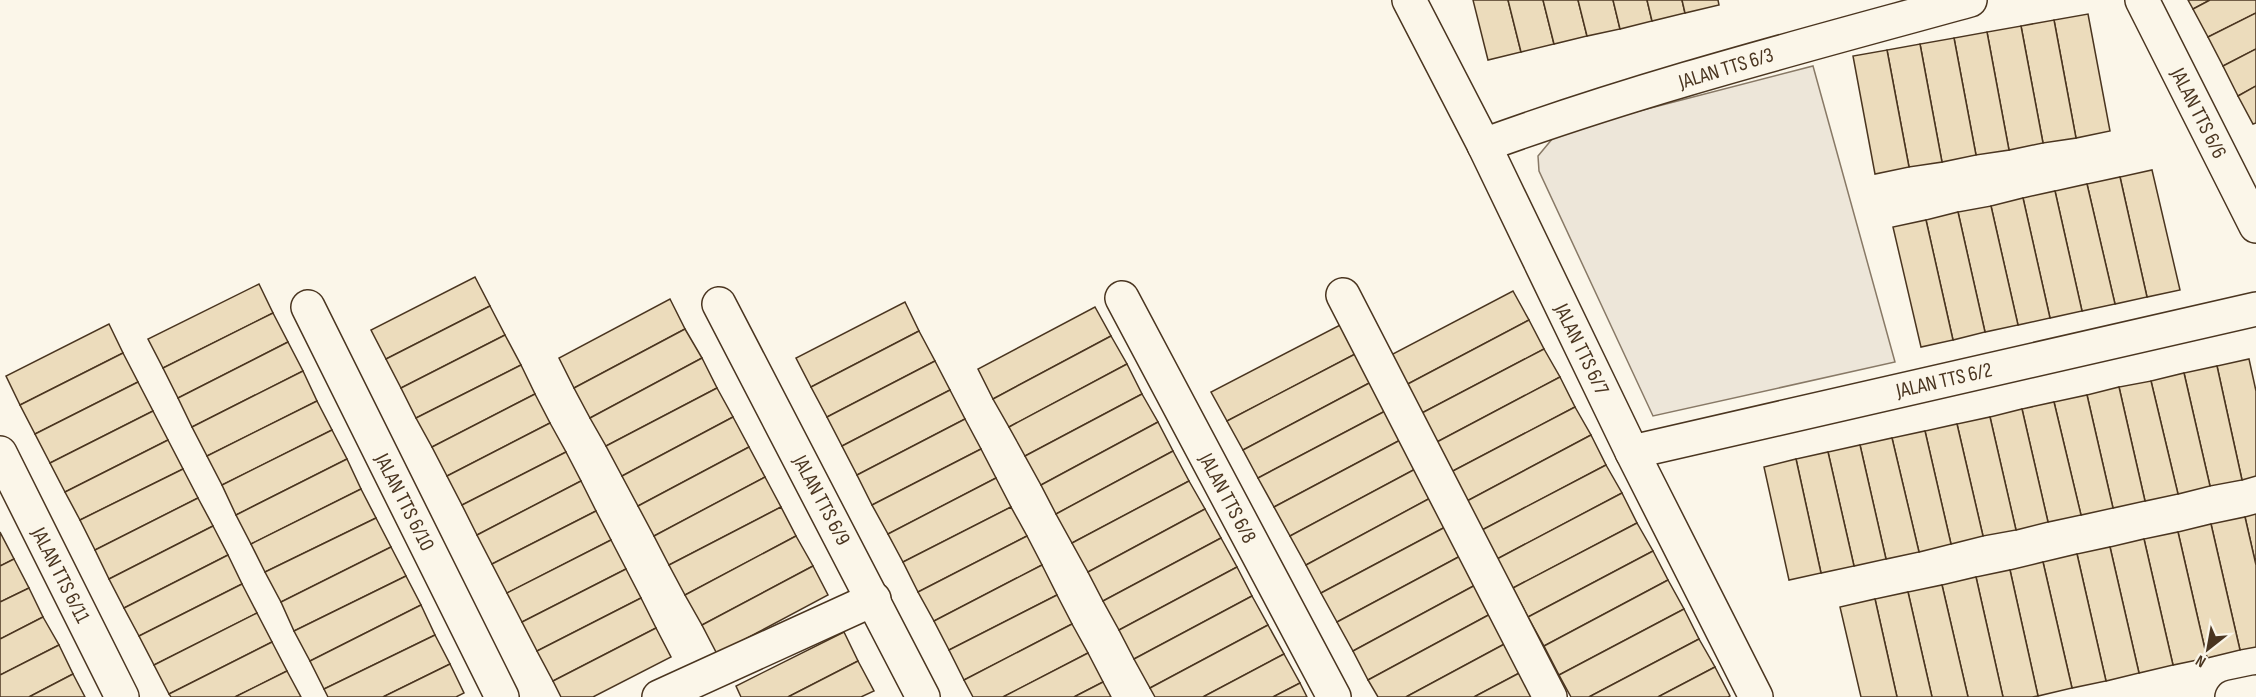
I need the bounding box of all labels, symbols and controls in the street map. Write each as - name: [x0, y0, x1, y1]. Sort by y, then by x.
- street label: JALAN TTS 6/3: [1675, 42, 1777, 95]
- street label: JALAN TTS 6/6: [2165, 63, 2232, 163]
- street label: JALAN TTS 6/7: [1548, 299, 1615, 399]
- street label: JALAN TTS 6/2: [1893, 357, 1994, 404]
- street label: JALAN TTS 6/8: [1193, 448, 1262, 547]
- street label: JALAN TTS 6/10: [369, 449, 440, 555]
- street label: JALAN TTS 6/9: [787, 450, 856, 549]
- street label: JALAN TTS 6/11: [25, 522, 96, 628]
- north arrow: [2178, 619, 2238, 679]
- text: N: [2192, 650, 2210, 671]

